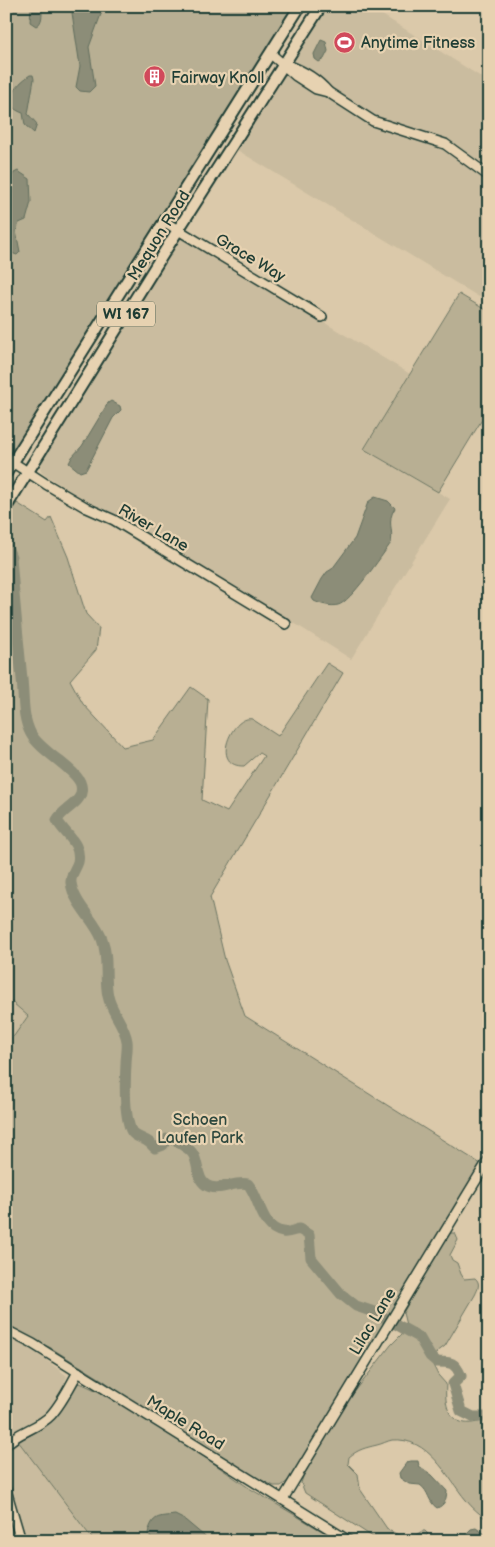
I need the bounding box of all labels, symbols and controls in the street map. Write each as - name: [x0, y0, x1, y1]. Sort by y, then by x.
- sports icon: Anytime Fitness: [333, 30, 357, 54]
- place label: Anytime Fitness: [361, 34, 475, 53]
- building icon: Fairway Knoll: [143, 65, 167, 89]
- place label: Fairway Knoll: [171, 69, 264, 88]
- street label: Mequon Road: [124, 187, 195, 284]
- street label: Grace Way: [212, 230, 289, 287]
- road number: WI 167: [97, 302, 155, 326]
- street label: River Lane: [115, 501, 192, 556]
- park label: Schoen Laufen Park: [157, 1111, 243, 1148]
- street label: Lilac Lane: [346, 1284, 401, 1359]
- street label: Maple Road: [143, 1392, 228, 1455]

